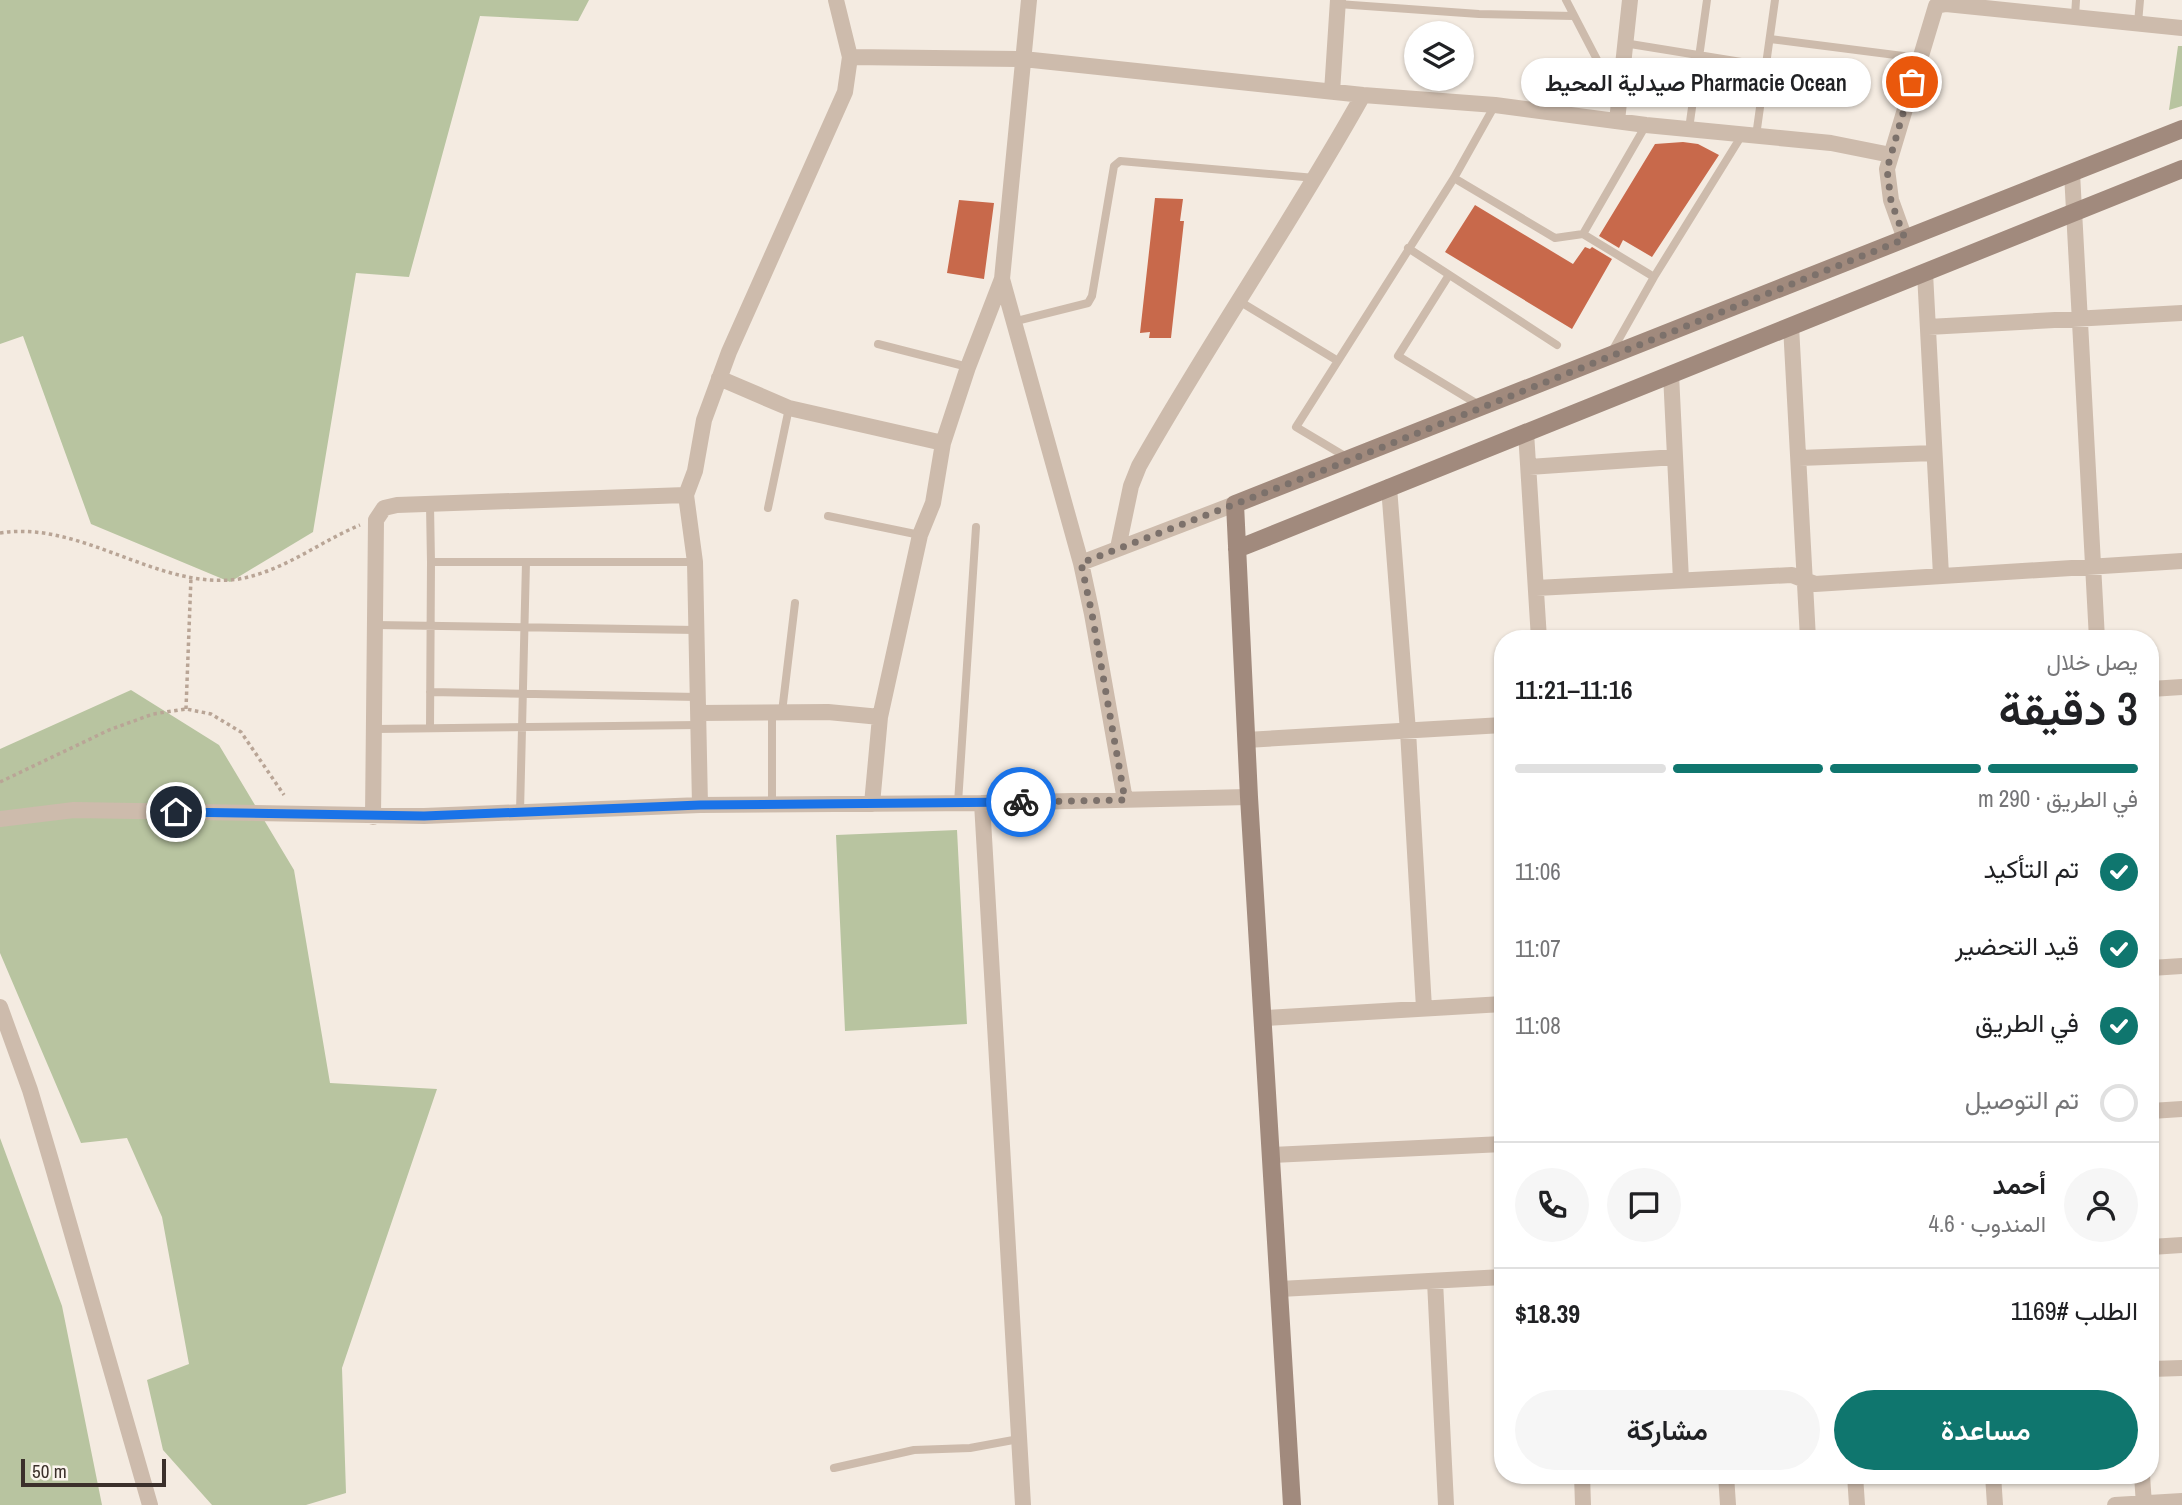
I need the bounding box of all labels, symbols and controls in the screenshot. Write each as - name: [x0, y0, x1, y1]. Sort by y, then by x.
- map controls: [1404, 21, 1474, 91]
- button: layers: [1404, 21, 1474, 91]
- pin: [1882, 52, 1942, 112]
- callout: Pharmacie Ocean صيدلية المحيط: [1520, 57, 1870, 106]
- icon: bag: [1893, 63, 1931, 101]
- text: Pharmacie Ocean صيدلية المحيط: [1545, 67, 1847, 98]
- text: يصل خلال: [2046, 646, 2138, 677]
- text: 11:16–11:21: [1515, 672, 1633, 707]
- text: 3 دقيقة: [1999, 677, 2138, 739]
- courier: [986, 767, 1056, 837]
- pin: [146, 782, 206, 842]
- icon: bike: [1002, 783, 1040, 821]
- text: في الطريق · 290 m: [1978, 783, 2138, 814]
- icon: home: [157, 793, 195, 831]
- text: تم التأكيد: [1984, 851, 2079, 886]
- icon: check: [2100, 853, 2138, 891]
- text: 11:06: [1515, 856, 1561, 887]
- text: قيد التحضير: [1955, 928, 2079, 963]
- icon: check: [2100, 930, 2138, 968]
- text: 11:07: [1515, 933, 1561, 964]
- text: في الطريق: [1975, 1005, 2079, 1040]
- icon: check: [2100, 1007, 2138, 1045]
- text: 11:08: [1515, 1010, 1561, 1041]
- text: تم التوصيل: [1965, 1082, 2079, 1117]
- text: أحمد: [1993, 1167, 2046, 1202]
- button: phone: [1515, 1168, 1589, 1242]
- button: chat: [1607, 1168, 1681, 1242]
- button: person: [2064, 1168, 2138, 1242]
- text: المندوب · 4.6: [1929, 1208, 2046, 1239]
- text: الطلب #1169: [2011, 1293, 2138, 1328]
- text: $18.39: [1515, 1296, 1580, 1331]
- button: مشاركة: [1515, 1390, 1820, 1470]
- button: مساعدة: [1834, 1390, 2138, 1470]
- scale bar: [21, 1456, 166, 1488]
- text: 50 m: [32, 1458, 67, 1484]

